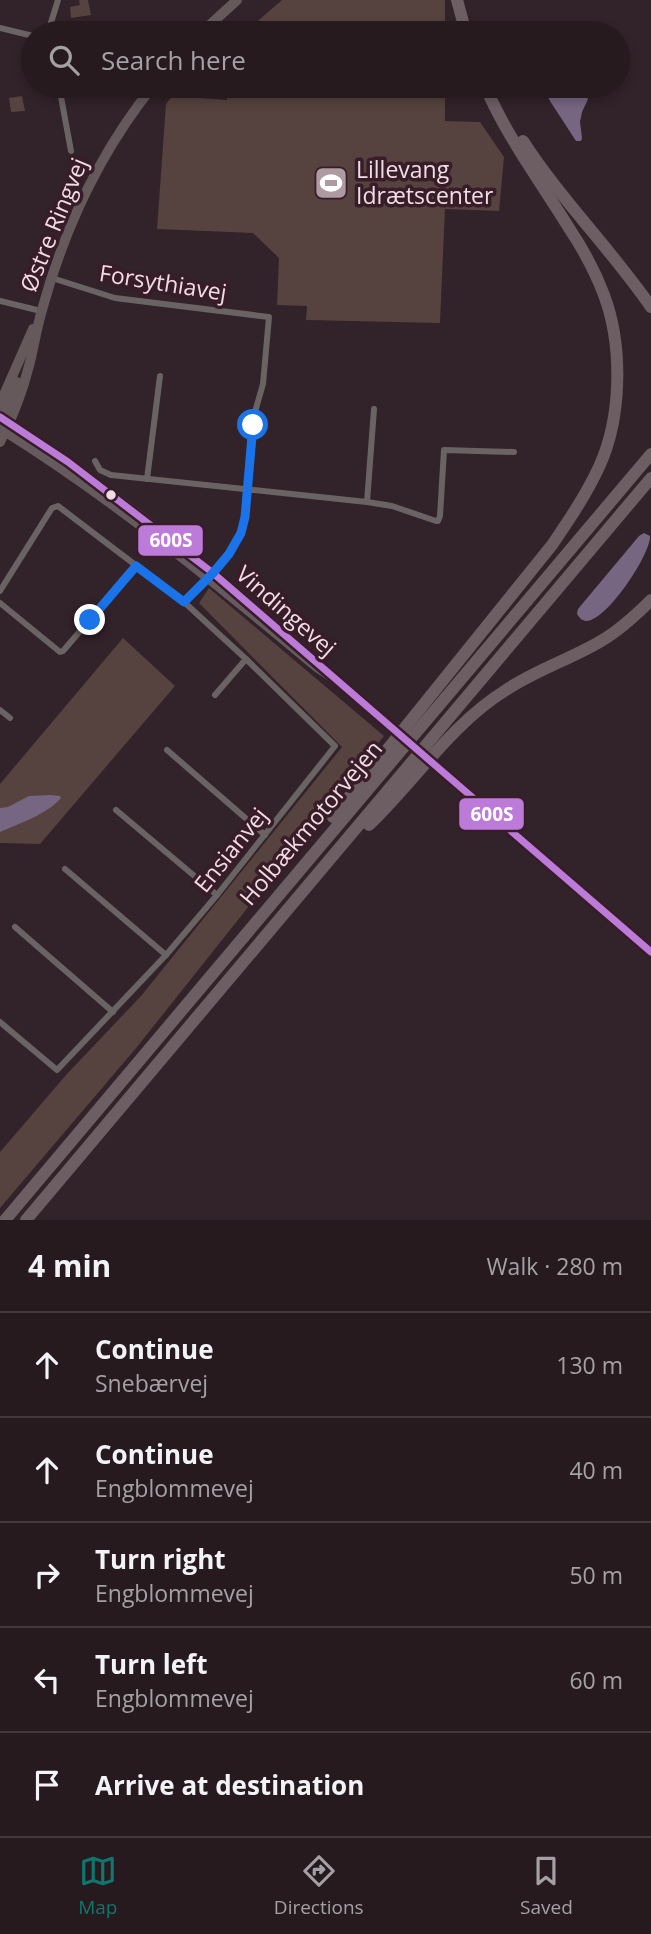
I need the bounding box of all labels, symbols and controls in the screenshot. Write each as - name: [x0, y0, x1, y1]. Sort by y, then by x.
- search box: [21, 21, 630, 98]
- icon: search: [45, 41, 83, 79]
- text: Search here: [101, 42, 246, 78]
- street label: Østre Ringvej: [12, 153, 95, 297]
- place label: Lillevang Idrætscenter: [356, 153, 494, 211]
- sports icon: Lillevang Idrætscenter: [312, 164, 350, 202]
- street label: Forsythiavej: [97, 256, 229, 308]
- route start: [237, 409, 268, 440]
- unlabelled marker: [104, 488, 118, 502]
- line badge: 600S: [137, 524, 204, 557]
- text: 600S: [149, 527, 193, 553]
- street label: Vindingevej: [230, 558, 344, 663]
- route end: [74, 604, 105, 635]
- street label: Holbækmotorvejen: [232, 733, 389, 912]
- line badge: 600S: [458, 797, 525, 831]
- street label: Ensianvej: [186, 800, 274, 899]
- text: 600S: [470, 801, 514, 827]
- text: 4 min: [28, 1245, 111, 1286]
- text: Walk · 280 m: [486, 1250, 623, 1282]
- text: Continue: [95, 1331, 214, 1367]
- icon: ahead: [28, 1346, 66, 1384]
- text: 130 m: [556, 1349, 623, 1381]
- text: Snebærvej: [95, 1367, 208, 1399]
- text: Continue: [95, 1436, 214, 1472]
- icon: ahead: [28, 1451, 66, 1489]
- text: 40 m: [569, 1454, 623, 1486]
- text: Engblommevej: [95, 1472, 254, 1504]
- text: Turn right: [95, 1541, 226, 1577]
- icon: right: [28, 1556, 66, 1594]
- text: 50 m: [569, 1559, 623, 1591]
- text: Engblommevej: [95, 1577, 254, 1609]
- text: Turn left: [95, 1646, 207, 1682]
- icon: left: [28, 1661, 66, 1699]
- text: 60 m: [569, 1664, 623, 1696]
- text: Engblommevej: [95, 1682, 254, 1714]
- icon: arrive: [28, 1766, 66, 1804]
- text: Arrive at destination: [95, 1767, 364, 1803]
- tab: Map: [78, 1852, 117, 1920]
- tab: Directions: [274, 1852, 364, 1920]
- tab: Saved: [520, 1852, 573, 1920]

